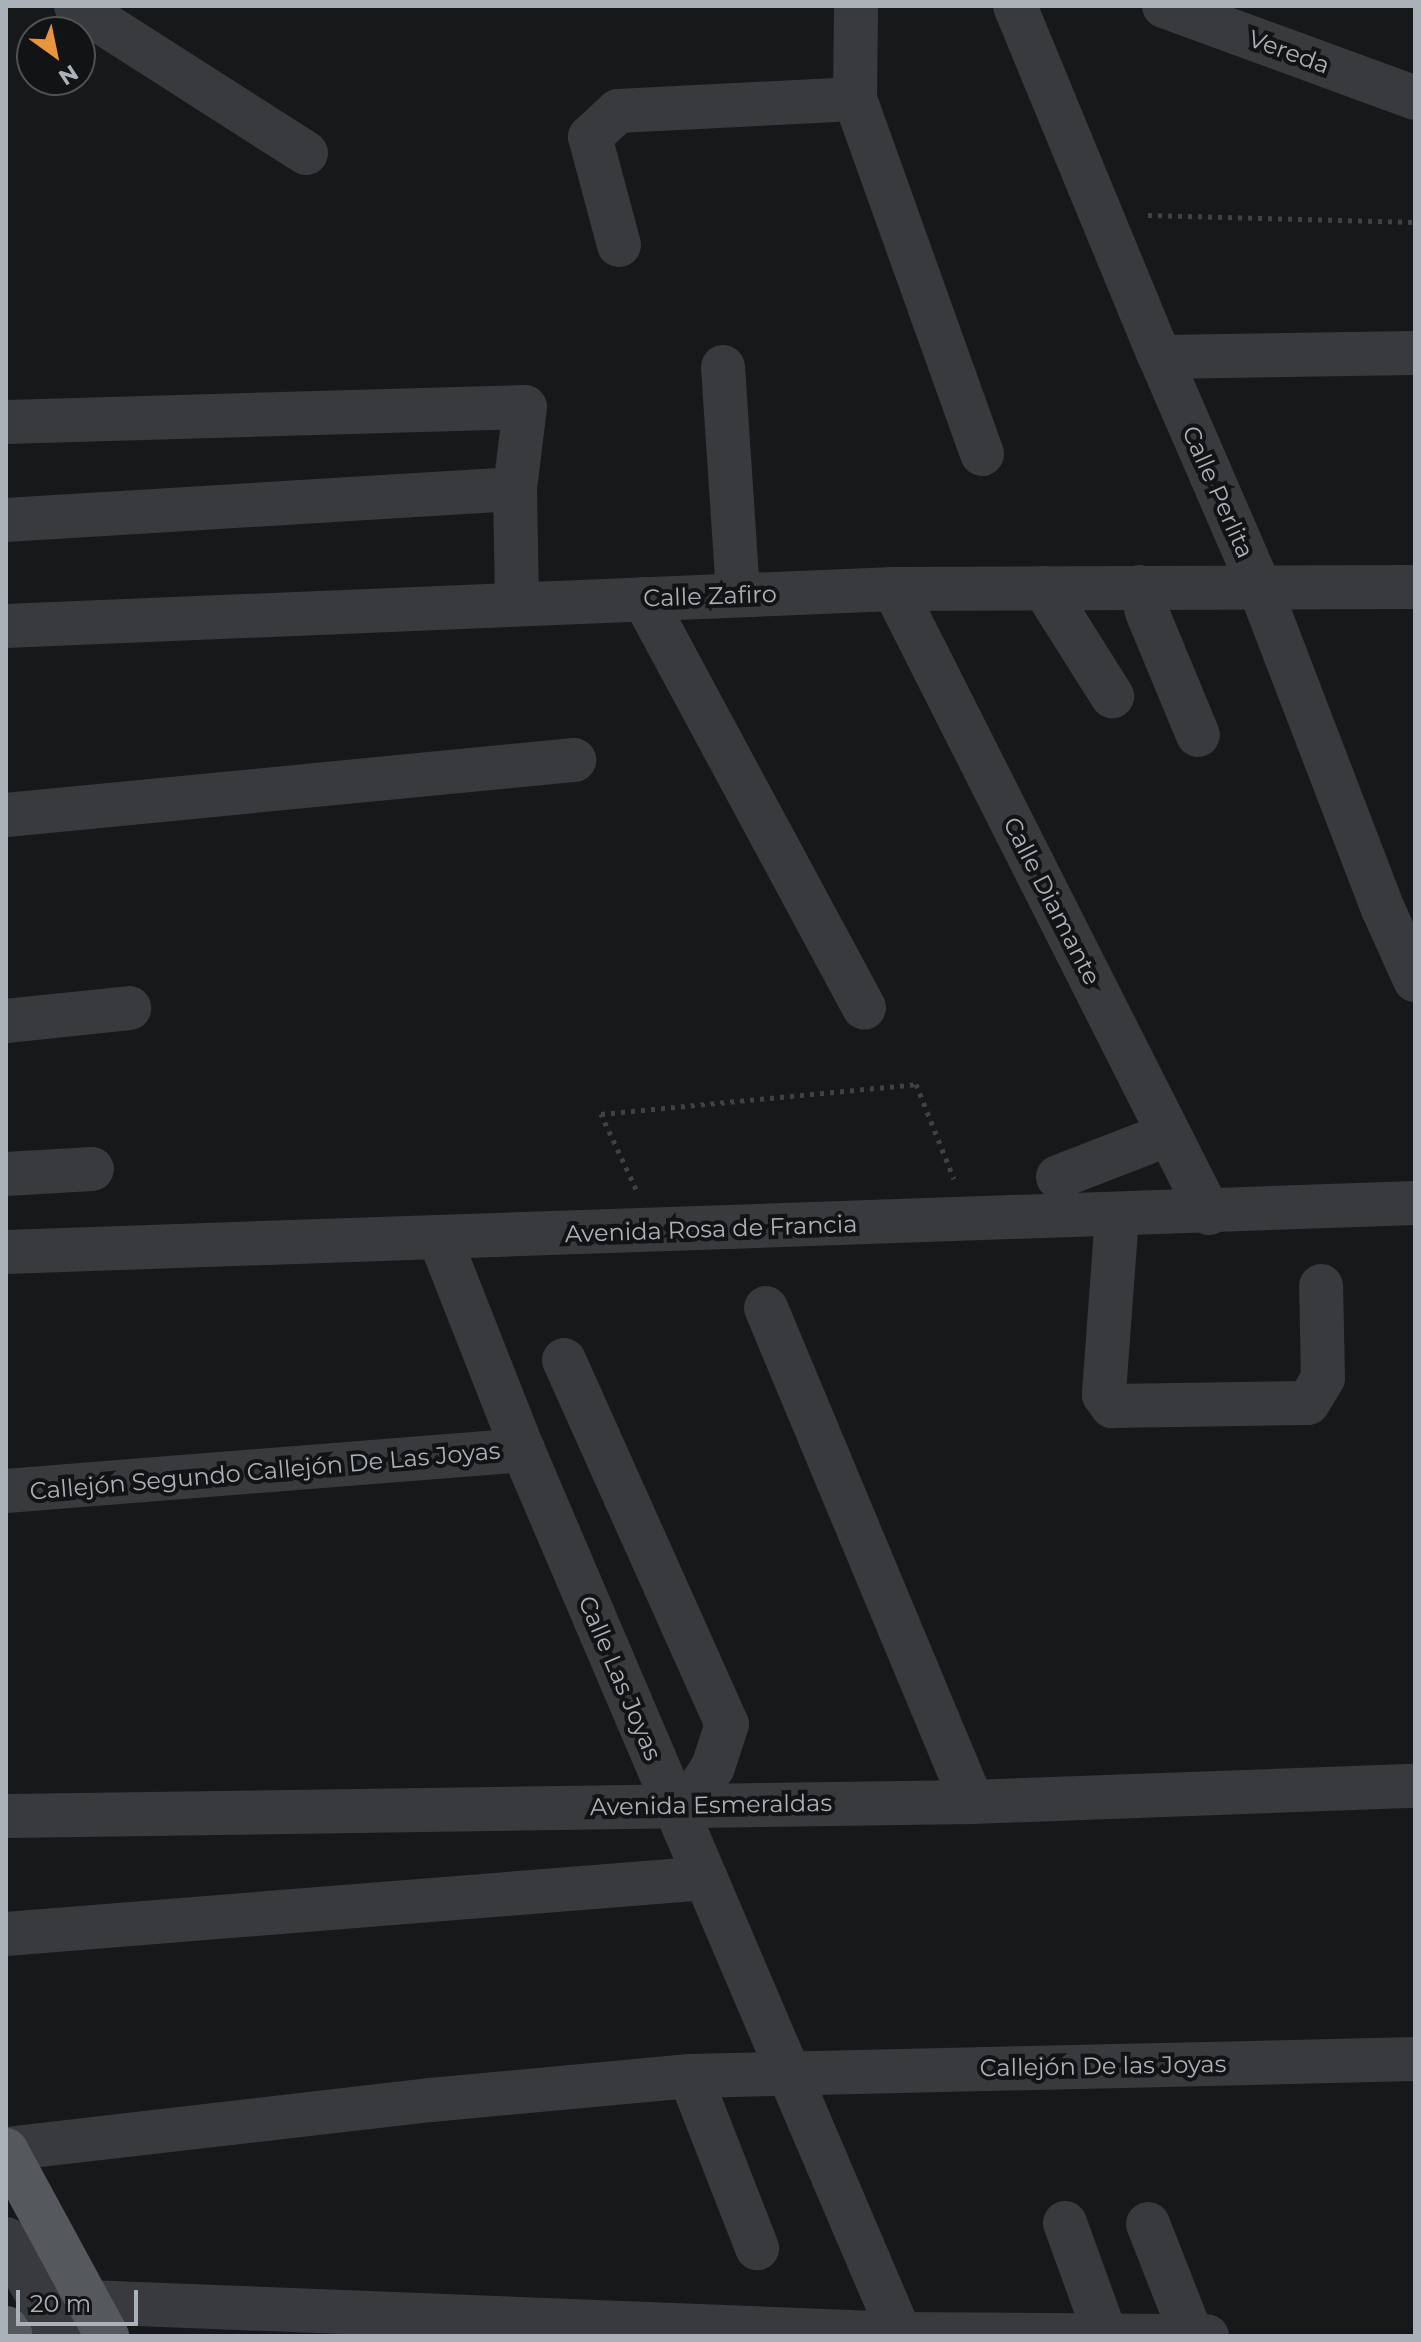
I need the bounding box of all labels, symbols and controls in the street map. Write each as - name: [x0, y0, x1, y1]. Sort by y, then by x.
- north arrow: [16, 16, 96, 96]
- street label: Vereda: [1245, 24, 1333, 80]
- text: N: [53, 59, 83, 91]
- street label: Calle Perlita: [1176, 421, 1260, 563]
- street label: Calle Zafiro: [643, 579, 777, 613]
- street label: Calle Diamante: [997, 812, 1107, 990]
- street label: Avenida Rosa de Francia: [564, 1210, 858, 1248]
- street label: Callejón Segundo Callejón De Las Joyas: [28, 1436, 502, 1506]
- street label: Calle Las Joyas: [572, 1591, 668, 1765]
- street label: Avenida Esmeraldas: [590, 1788, 832, 1822]
- street label: Callejón De las Joyas: [979, 2049, 1227, 2083]
- scale bar: [20, 2274, 142, 2324]
- text: 20 m: [30, 2289, 91, 2318]

